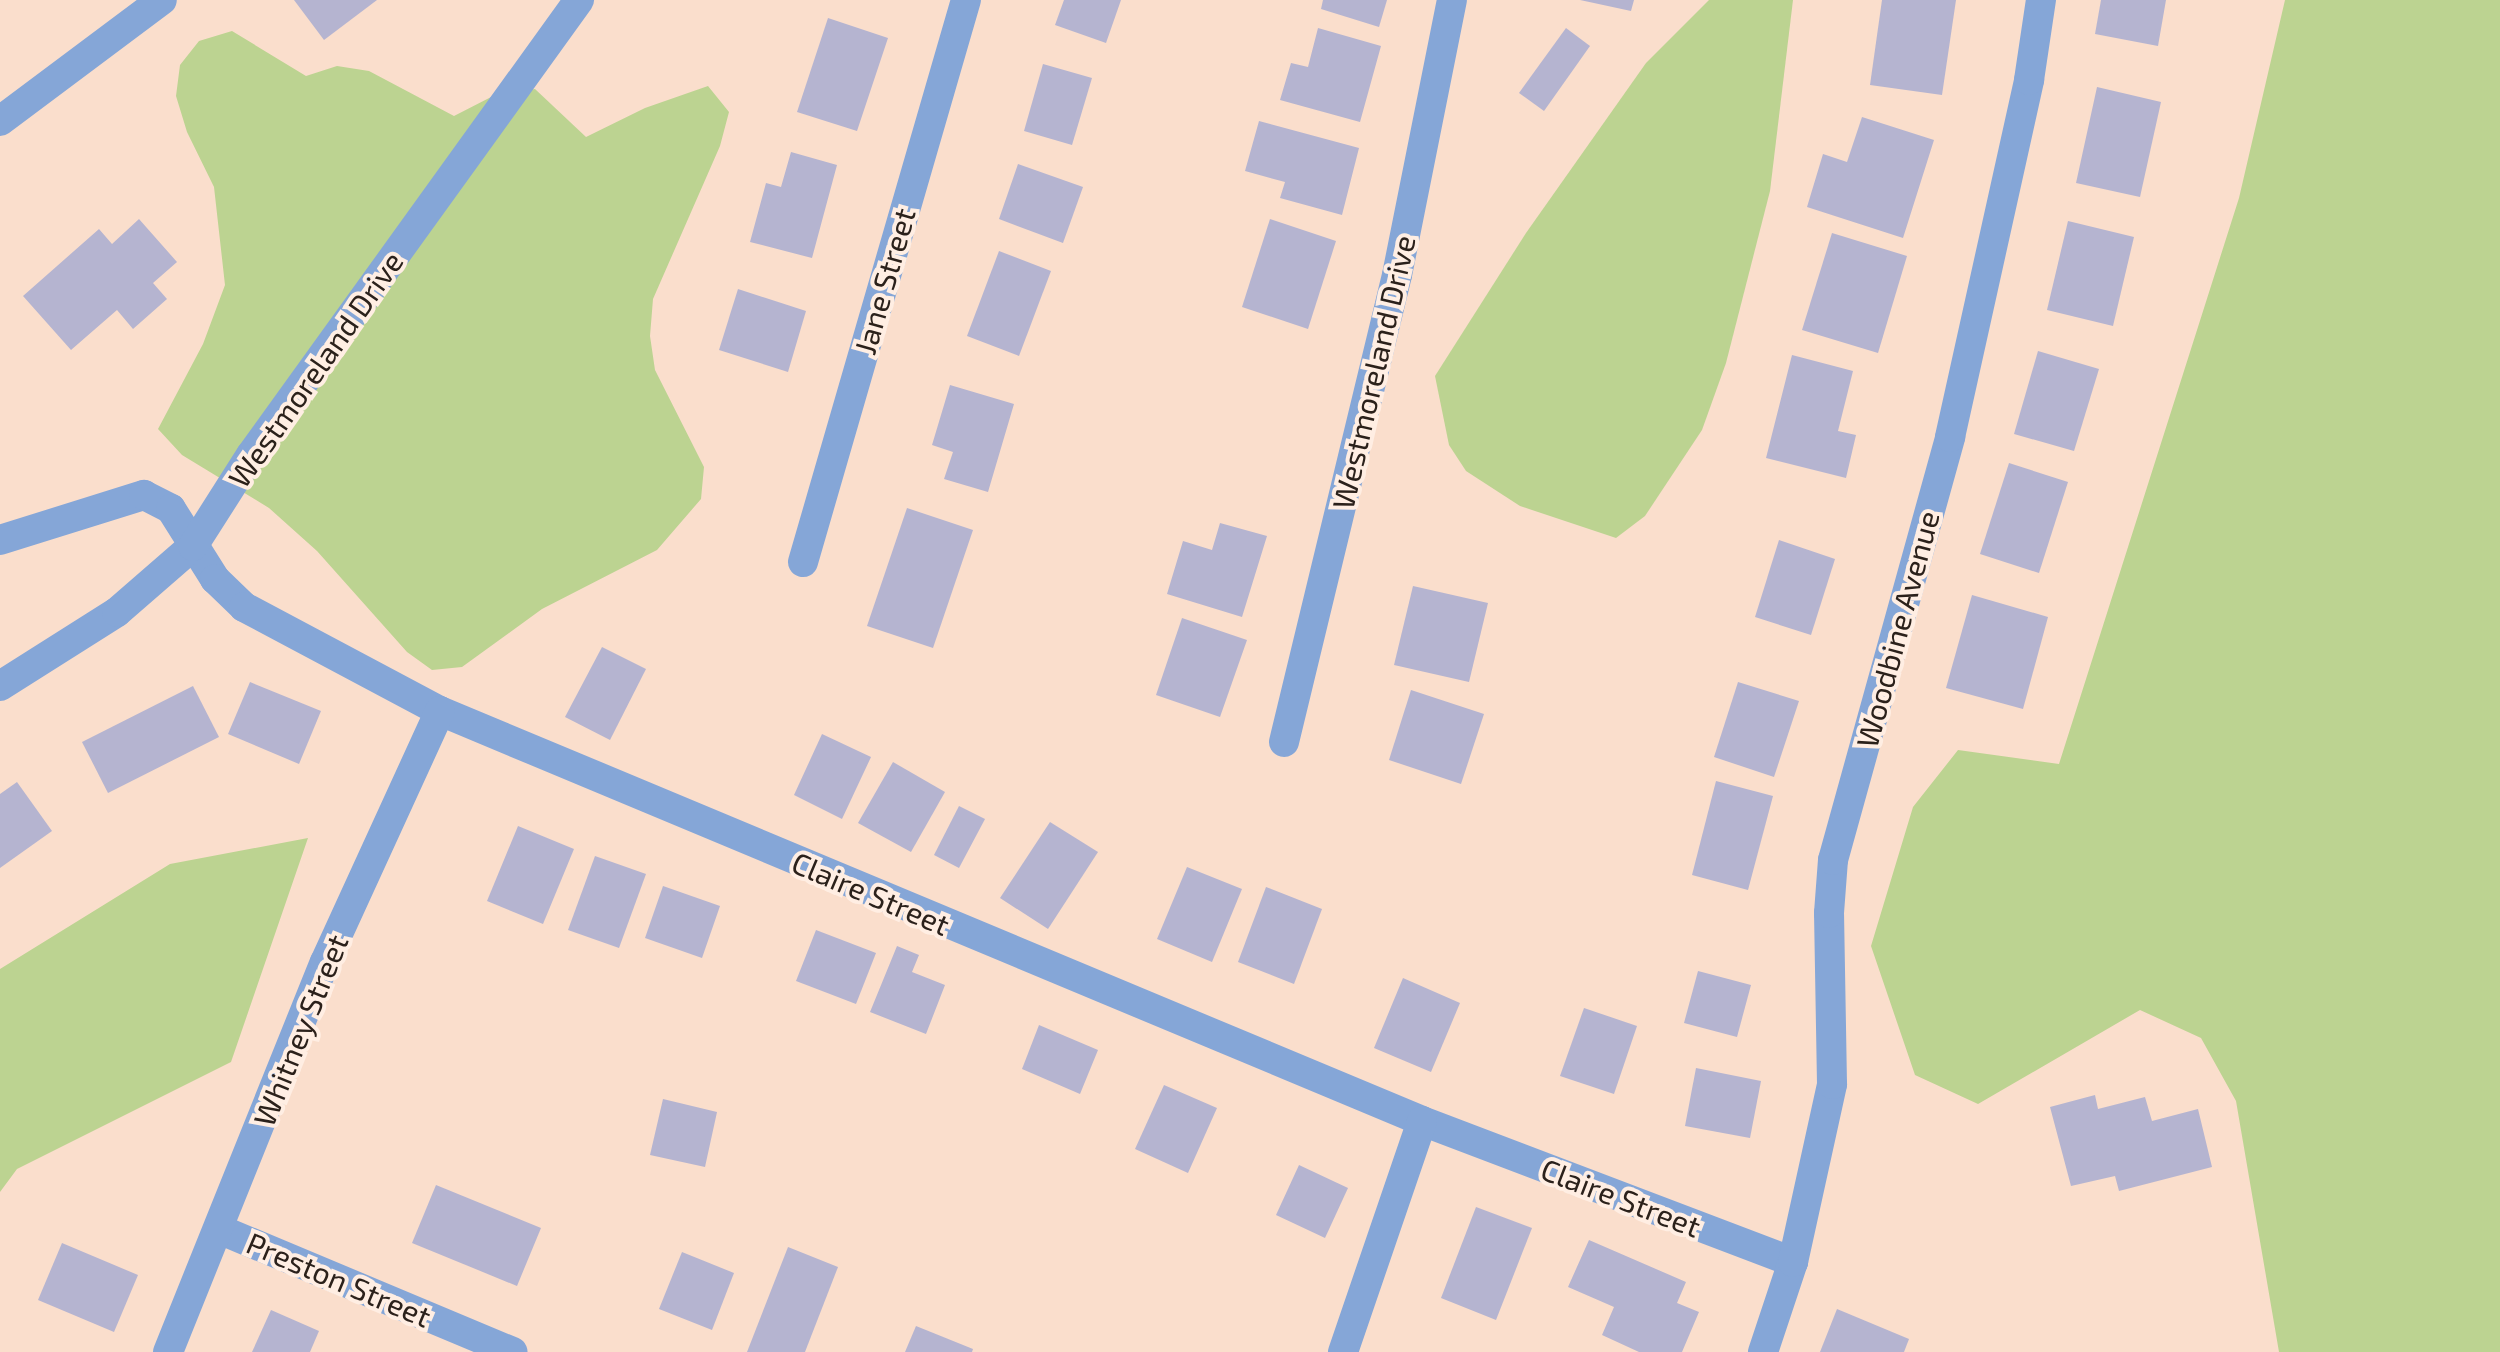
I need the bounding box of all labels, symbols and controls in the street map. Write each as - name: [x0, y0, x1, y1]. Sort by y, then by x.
- street label: Jane Street: [846, 204, 922, 358]
- street label: Westmoreland Drive: [1324, 232, 1422, 512]
- street label: Westmoreland Drive: [220, 244, 410, 494]
- street label: Woodbine Avenue: [1848, 506, 1946, 752]
- street label: Claire Street: [787, 844, 955, 942]
- street label: Whitney Street: [245, 929, 355, 1131]
- street label: Claire Street: [1536, 1150, 1706, 1244]
- street label: Preston Street: [241, 1224, 437, 1334]

